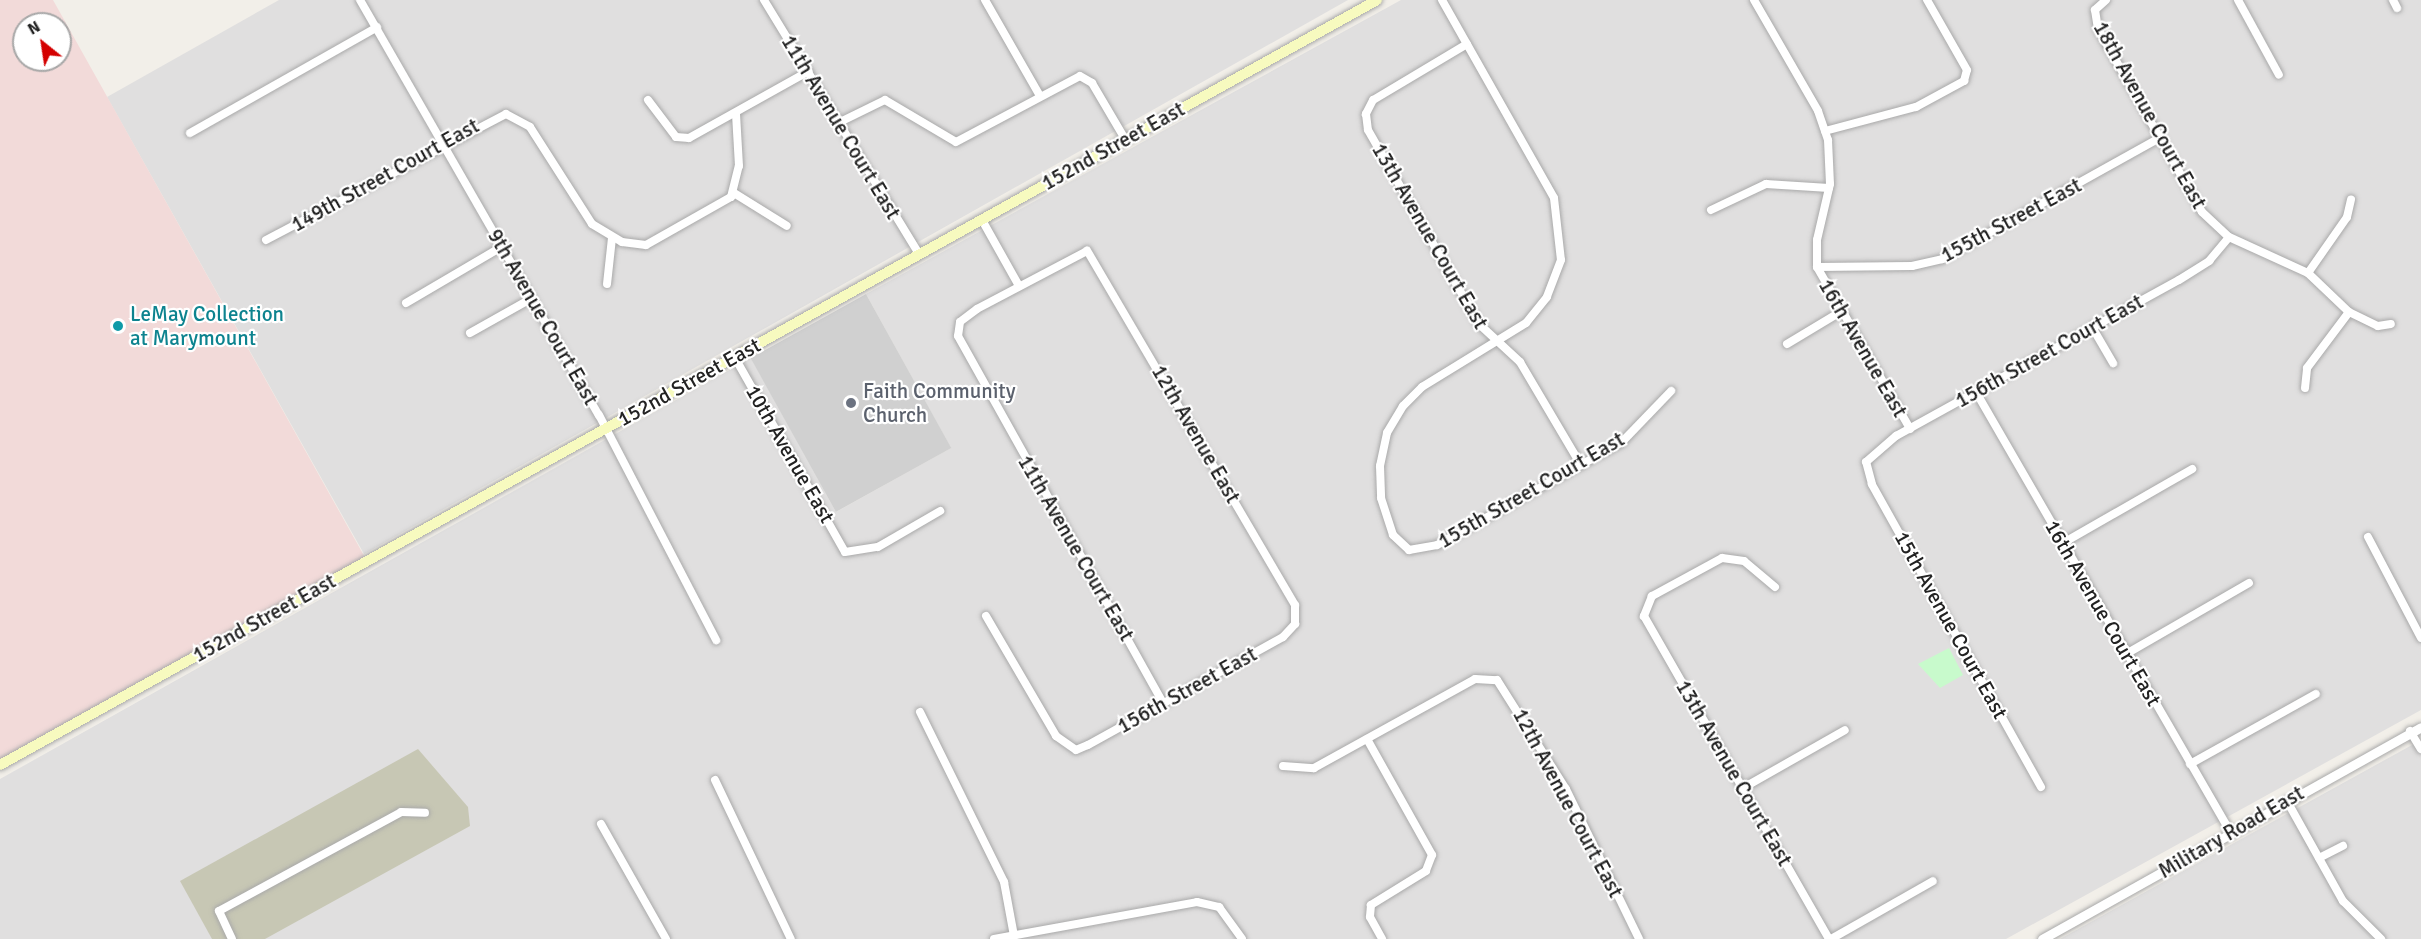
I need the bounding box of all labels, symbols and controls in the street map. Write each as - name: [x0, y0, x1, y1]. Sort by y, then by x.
- north arrow: [12, 12, 72, 72]
- text: N: [24, 17, 44, 40]
- street label: 18th Avenue Court East: [2088, 17, 2212, 213]
- street label: 11th Avenue Court East: [776, 30, 906, 224]
- street label: 152nd Street East: [1037, 96, 1189, 196]
- street label: 149th Street Court East: [287, 113, 483, 237]
- street label: 13th Avenue Court East: [1366, 139, 1494, 333]
- street label: 155th Street East: [1936, 172, 2086, 268]
- street label: 9th Avenue Court East: [482, 225, 604, 409]
- street label: 16th Avenue East: [1813, 274, 1913, 422]
- street label: 156th Street Court East: [1951, 289, 2147, 413]
- place label: LeMay Collection at Marymount: [130, 301, 284, 351]
- marker: LeMay Collection at Marymount: [111, 319, 125, 333]
- street label: 152nd Street East: [613, 332, 765, 432]
- street label: 12th Avenue East: [1146, 360, 1246, 508]
- place label: Faith Community Church: [863, 378, 1016, 428]
- street label: 10th Avenue East: [740, 380, 840, 528]
- marker: Faith Community Church: [844, 396, 858, 410]
- street label: 155th Street Court East: [1433, 426, 1629, 554]
- street label: 11th Avenue Court East: [1012, 451, 1140, 645]
- street label: 16th Avenue Court East: [2039, 516, 2167, 710]
- street label: 15th Avenue Court East: [1889, 527, 2013, 723]
- street label: 152nd Street East: [188, 568, 340, 668]
- street label: 156th Street East: [1113, 641, 1261, 739]
- street label: 13th Avenue Court East: [1670, 676, 1798, 870]
- street label: 12th Avenue Court East: [1507, 704, 1629, 902]
- street label: Military Road East: [2154, 780, 2308, 884]

